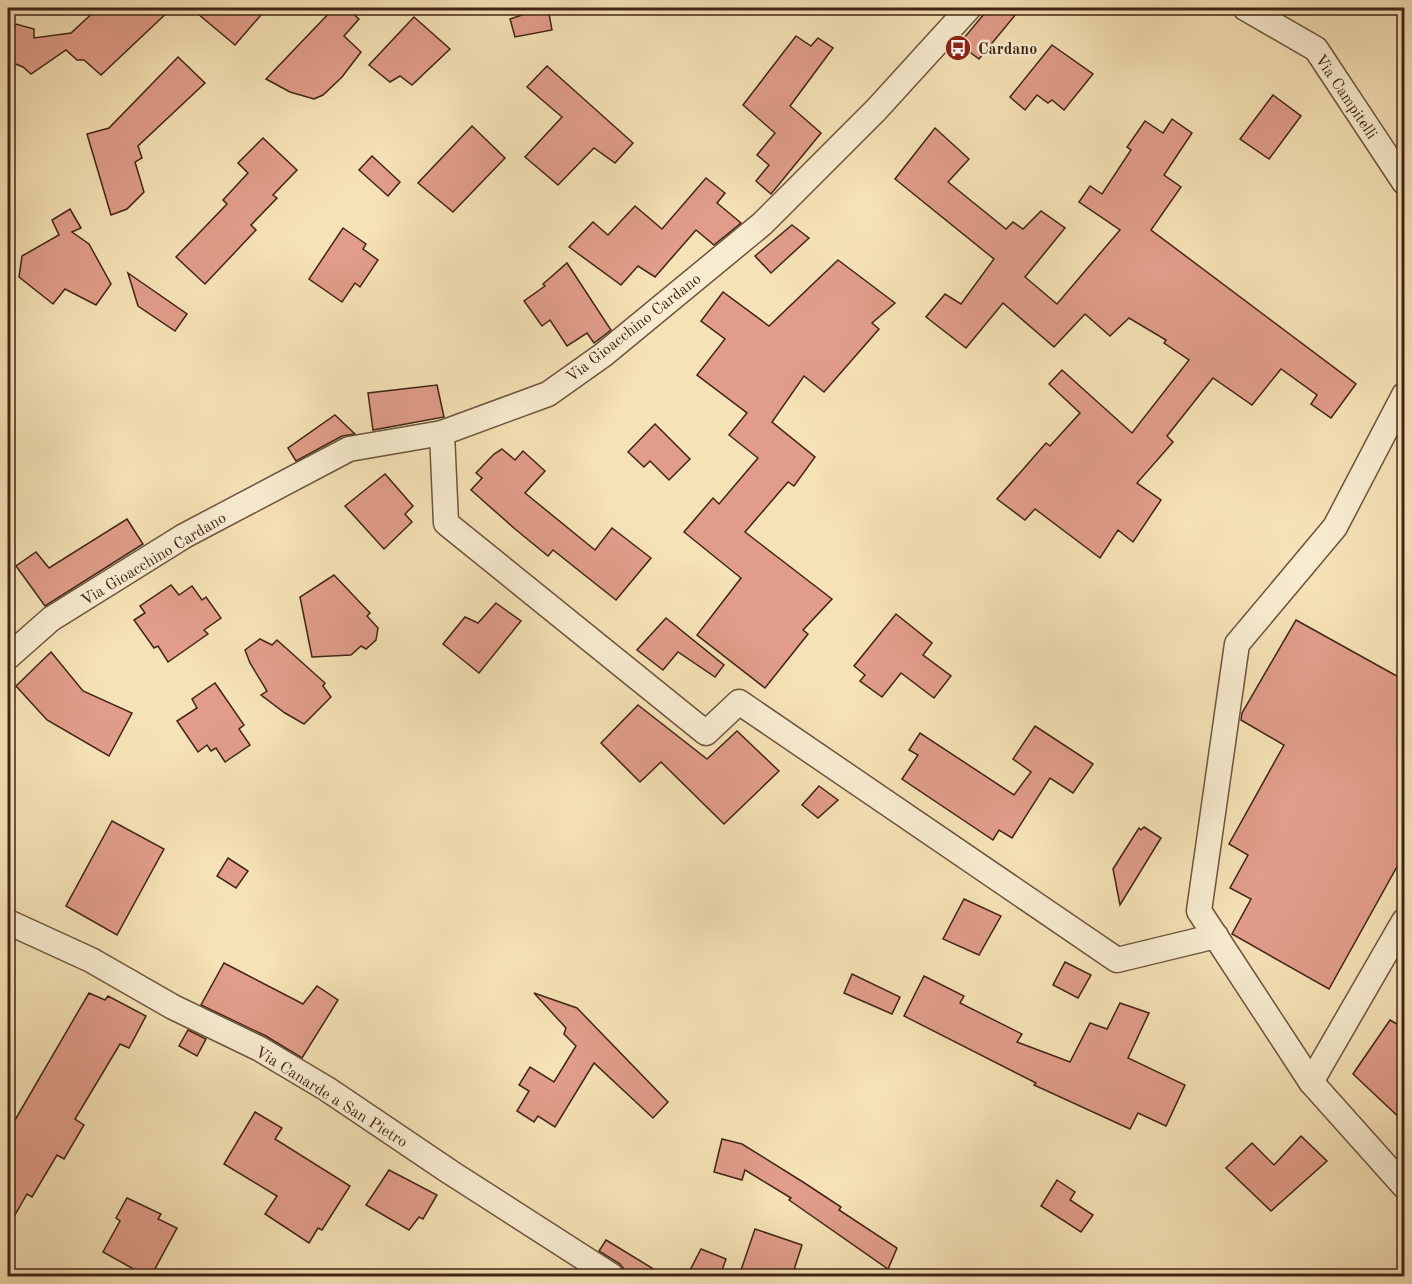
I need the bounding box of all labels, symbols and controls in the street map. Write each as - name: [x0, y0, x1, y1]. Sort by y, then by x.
- bus stop icon: Cardano: [943, 33, 973, 63]
- place label: Cardano: [978, 42, 1037, 58]
- street label: Via Campitelli: [1311, 52, 1379, 142]
- street label: Via Gioacchino Cardano: [564, 271, 705, 386]
- street label: Via Gioacchino Cardano: [79, 510, 229, 609]
- street label: Via Canarde a San Pietro: [252, 1044, 410, 1151]

